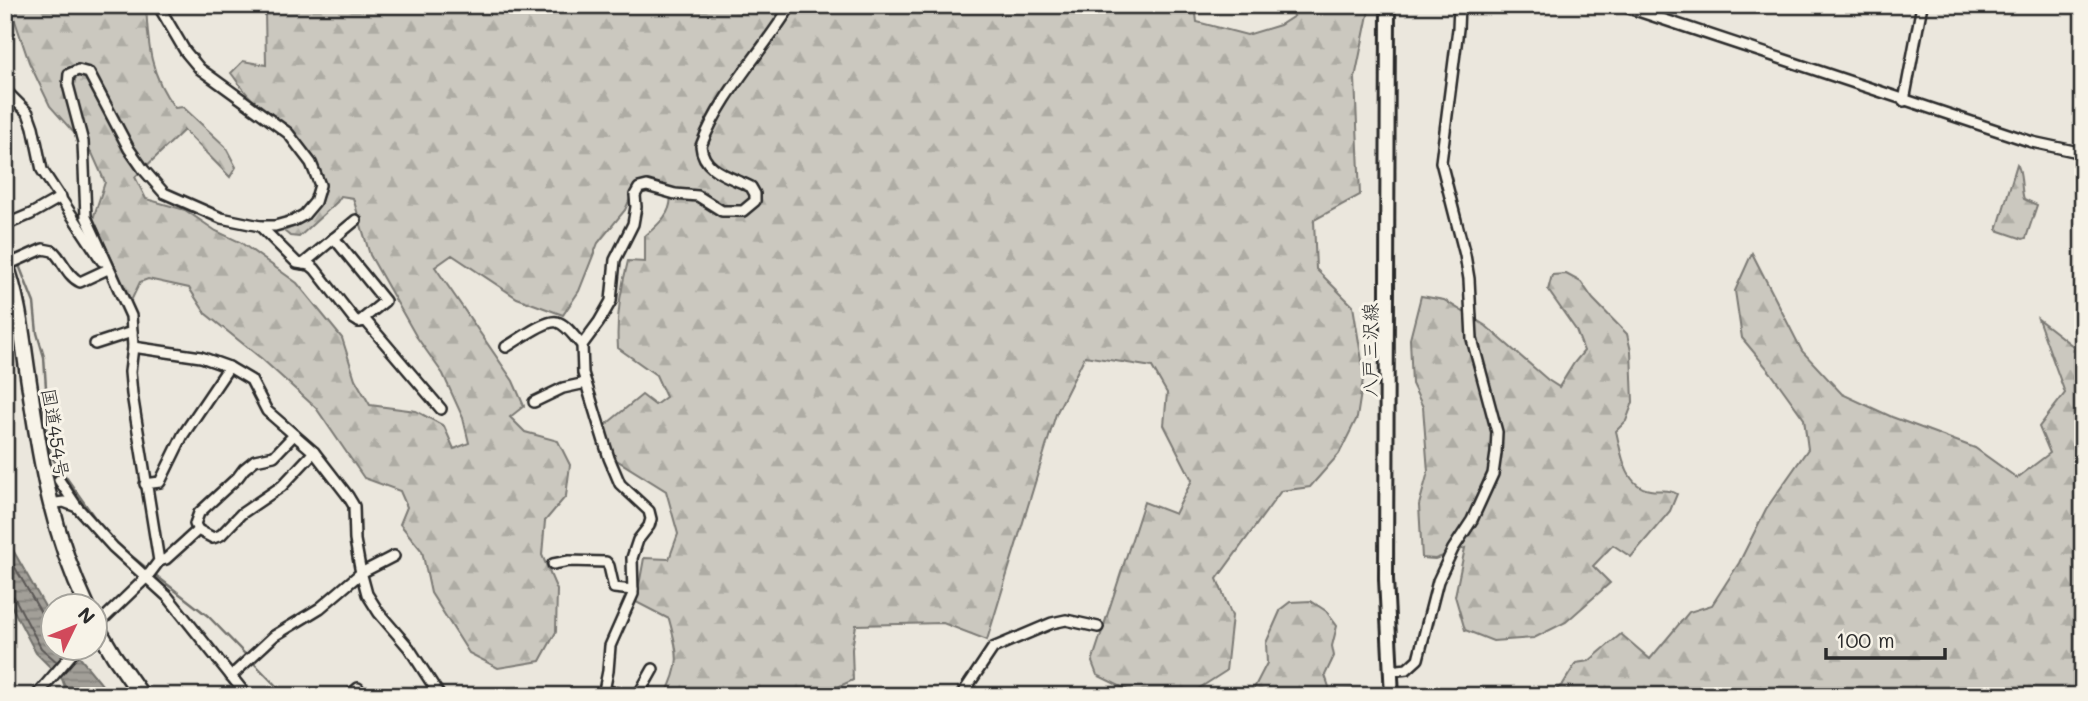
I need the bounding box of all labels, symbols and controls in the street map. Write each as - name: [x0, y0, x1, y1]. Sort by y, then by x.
- street label: 八戸三沢線: [1357, 302, 1382, 398]
- street label: 国道454号: [37, 386, 75, 480]
- north arrow: [38, 592, 108, 662]
- text: N: [73, 601, 101, 629]
- scale bar: [1826, 617, 1944, 661]
- text: 100 m: [1836, 626, 1895, 653]

